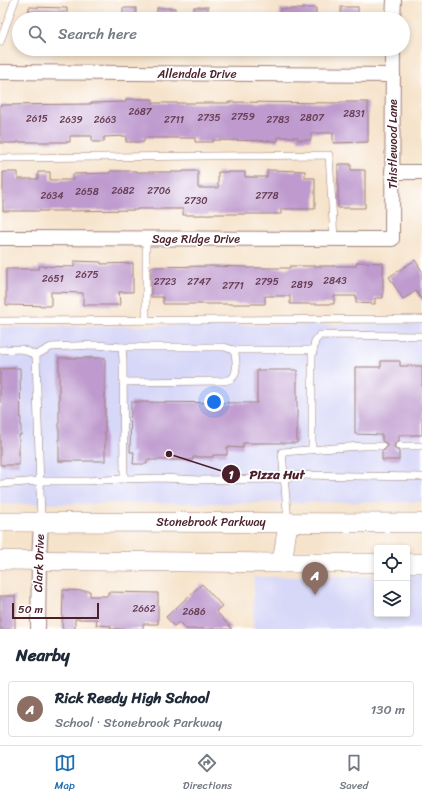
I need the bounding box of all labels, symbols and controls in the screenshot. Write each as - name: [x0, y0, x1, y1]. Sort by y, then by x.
- search box: [12, 12, 410, 56]
- text: Search here: [58, 21, 137, 47]
- icon: search: [26, 23, 48, 45]
- street label: Allendale Drive: [156, 63, 237, 85]
- street label: Thistlewood Lane: [382, 99, 404, 189]
- house number: 2687: [128, 103, 153, 121]
- house number: 2831: [343, 105, 365, 123]
- house number: 2759: [231, 108, 255, 126]
- house number: 2735: [197, 109, 221, 127]
- house number: 2807: [300, 109, 325, 127]
- house number: 2615: [26, 110, 48, 128]
- house number: 2639: [59, 111, 83, 129]
- house number: 2663: [94, 111, 117, 129]
- house number: 2711: [164, 111, 184, 129]
- house number: 2783: [267, 111, 290, 129]
- house number: 2682: [111, 182, 135, 200]
- house number: 2706: [147, 182, 171, 200]
- house number: 2658: [75, 183, 99, 201]
- house number: 2634: [40, 187, 64, 205]
- house number: 2778: [255, 187, 279, 205]
- house number: 2730: [184, 192, 208, 210]
- street label: Sage Ridge Drive: [152, 228, 240, 250]
- house number: 2675: [75, 266, 99, 284]
- house number: 2651: [42, 270, 64, 288]
- house number: 2843: [323, 272, 347, 290]
- house number: 2723: [154, 273, 177, 291]
- house number: 2747: [187, 273, 212, 291]
- house number: 2795: [255, 273, 279, 291]
- house number: 2819: [291, 276, 313, 294]
- house number: 2771: [222, 277, 244, 295]
- your location: [204, 392, 224, 412]
- callout: Pizza Hut: [221, 462, 312, 487]
- text: Pizza Hut: [249, 463, 305, 486]
- text: 1: [228, 464, 234, 486]
- street label: Stonebrook Parkway: [156, 511, 267, 533]
- street label: Clark Drive: [27, 533, 51, 592]
- map controls: [374, 545, 410, 617]
- button: locate: [374, 545, 410, 581]
- pin: A: [302, 562, 328, 595]
- button: layers: [374, 581, 410, 617]
- text: 50 m: [18, 600, 43, 619]
- house number: 2662: [133, 600, 156, 618]
- scale bar: [12, 601, 99, 620]
- house number: 2686: [182, 603, 206, 621]
- text: Nearby: [16, 640, 70, 670]
- text: Rick Reedy High School: [55, 685, 210, 711]
- text: A: [26, 698, 34, 721]
- text: 130 m: [371, 698, 405, 721]
- text: School · Stonebrook Parkway: [55, 711, 222, 734]
- tab: Map: [54, 752, 76, 795]
- tab: Directions: [183, 752, 232, 795]
- tab: Saved: [339, 752, 368, 795]

